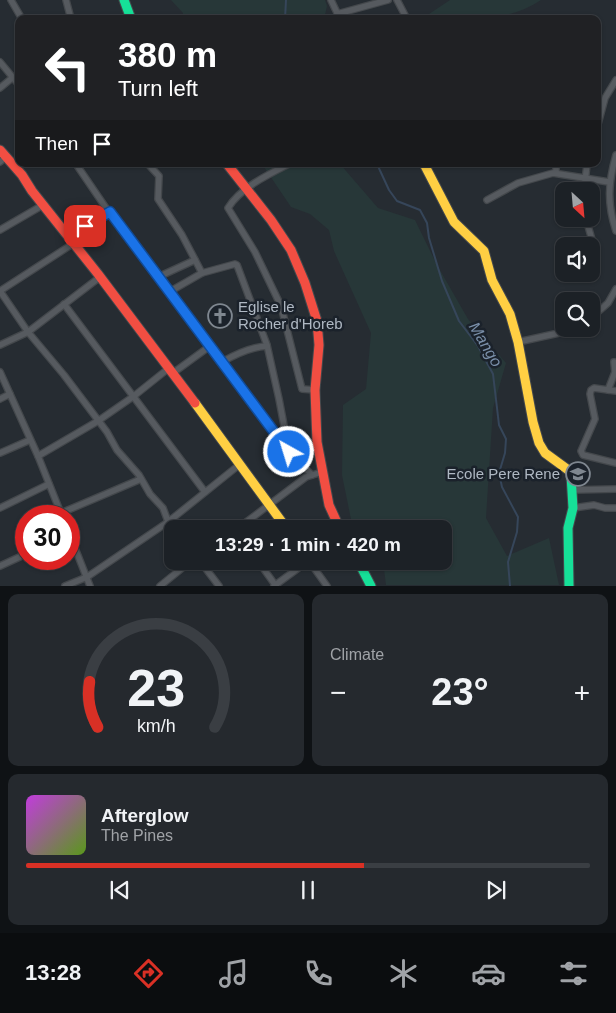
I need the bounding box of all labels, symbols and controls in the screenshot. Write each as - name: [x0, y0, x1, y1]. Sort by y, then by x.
- icon: left: [35, 35, 100, 100]
- text: 380 m: [118, 35, 217, 74]
- text: Turn left: [118, 76, 198, 101]
- icon: arrive: [88, 130, 116, 158]
- text: Then: [35, 133, 78, 154]
- north arrow: [555, 182, 600, 228]
- map controls: [555, 182, 600, 337]
- pin: [64, 205, 106, 247]
- icon: arrive: [71, 212, 99, 240]
- button: sound: [555, 237, 600, 282]
- button: search: [555, 292, 600, 337]
- place label: Eglise le Rocher d'Horeb: [238, 298, 343, 332]
- church icon: Eglise le Rocher d'Horeb: [207, 303, 233, 329]
- water label: Mango: [466, 319, 506, 370]
- position arrow: [262, 425, 314, 477]
- school or university icon: Ecole Pere Rene: [565, 461, 591, 487]
- place label: Ecole Pere Rene: [447, 465, 560, 482]
- speed limit sign: 30: [15, 505, 80, 570]
- text: 13:29 · 1 min · 420 m: [215, 534, 401, 555]
- text: Climate: [330, 646, 384, 663]
- text: 23: [127, 659, 185, 717]
- text: 23°: [431, 671, 489, 713]
- text: −: [330, 677, 346, 708]
- text: +: [574, 677, 590, 708]
- text: km/h: [137, 716, 175, 736]
- text: Afterglow: [101, 805, 189, 826]
- text: The Pines: [101, 827, 173, 844]
- icon: previous: [106, 876, 134, 904]
- icon: pause: [294, 876, 322, 904]
- icon: next: [482, 876, 510, 904]
- icon: directions: [131, 956, 166, 991]
- icon: music: [216, 956, 251, 991]
- icon: phone: [301, 956, 336, 991]
- icon: climate: [386, 956, 421, 991]
- icon: car: [471, 956, 506, 991]
- icon: filters: [556, 956, 591, 991]
- text: 13:28: [25, 960, 81, 985]

